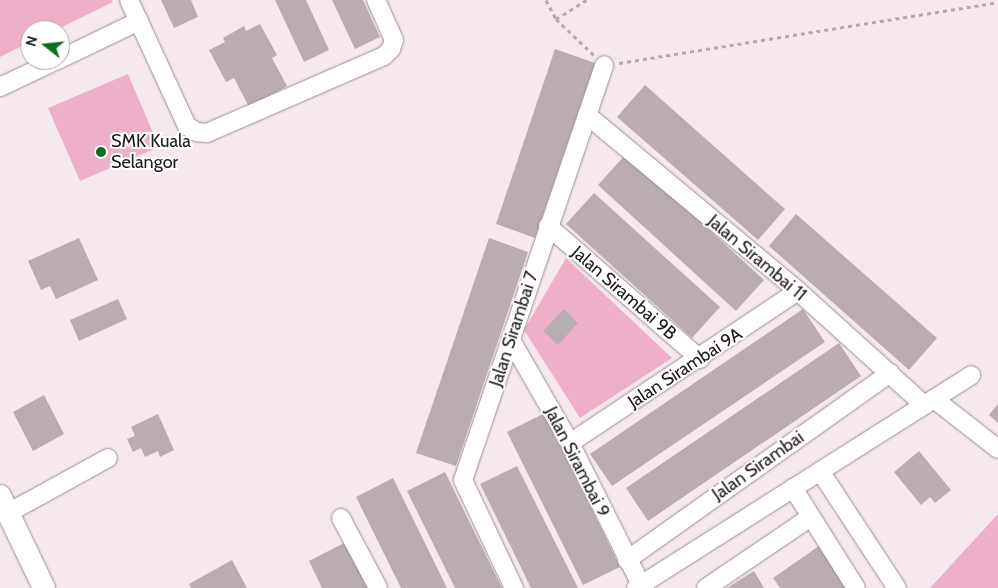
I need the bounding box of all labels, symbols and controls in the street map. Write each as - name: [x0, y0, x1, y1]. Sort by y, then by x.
- north arrow: [20, 20, 70, 70]
- text: N: [22, 34, 42, 48]
- place label: SMK Kuala Selangor: [111, 131, 191, 173]
- marker: SMK Kuala Selangor: [95, 146, 107, 158]
- street label: Jalan Sirambai 11: [703, 210, 811, 306]
- street label: Jalan Sirambai 9B: [567, 242, 681, 344]
- street label: Jalan Sirambai 7: [485, 269, 543, 389]
- street label: Jalan Sirambai 9A: [624, 323, 746, 413]
- street label: Jalan Sirambai 9: [540, 403, 614, 521]
- street label: Jalan Sirambai: [708, 427, 808, 505]

